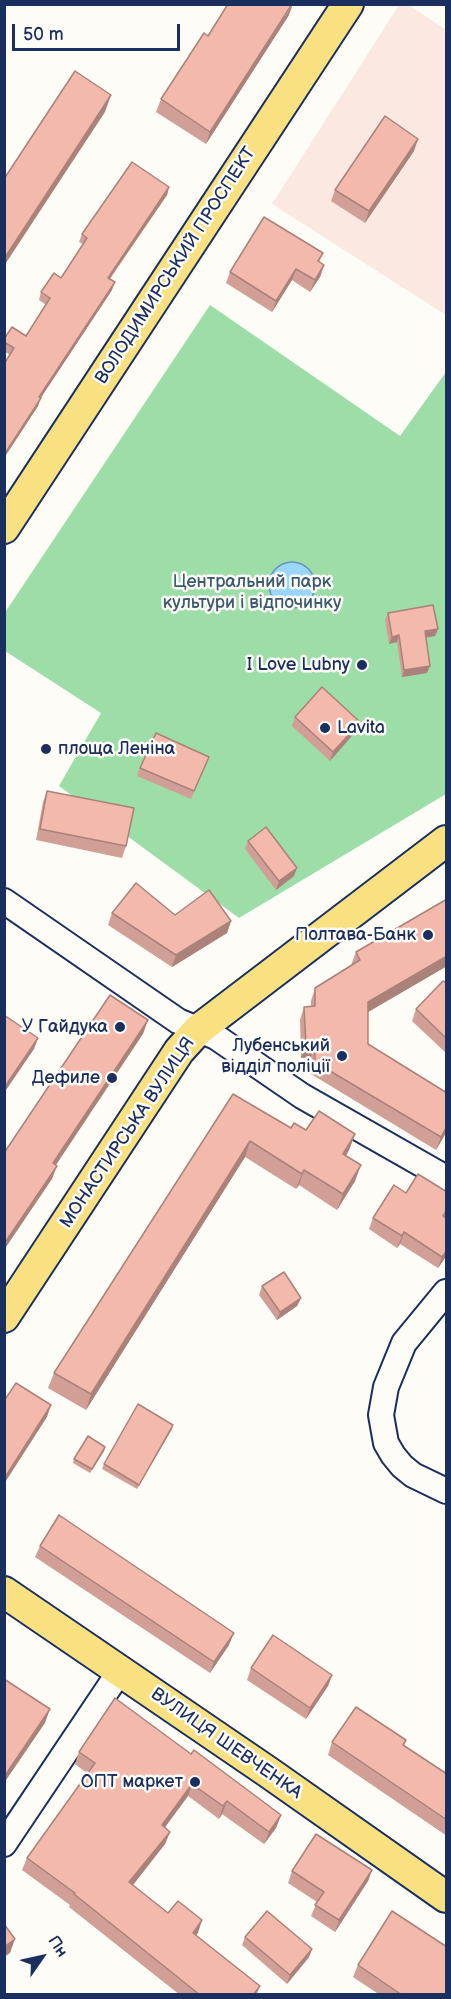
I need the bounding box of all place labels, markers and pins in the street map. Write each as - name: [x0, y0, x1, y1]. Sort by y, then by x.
- place label: I Love Lubny: [247, 654, 350, 676]
- marker: I Love Lubny: [355, 658, 369, 672]
- place label: Lavita: [337, 717, 385, 739]
- marker: Lavita: [318, 721, 332, 735]
- place label: площа Леніна: [58, 738, 175, 760]
- marker: площа Леніна: [39, 742, 53, 756]
- place label: Полтава-Банк: [295, 924, 416, 946]
- marker: Полтава-Банк: [421, 928, 435, 942]
- place label: У Гайдука: [21, 1016, 108, 1038]
- marker: У Гайдука: [113, 1020, 127, 1034]
- place label: Лубенський відділ поліції: [221, 1035, 330, 1078]
- marker: Лубенський відділ поліції: [335, 1049, 349, 1063]
- place label: Дефиле: [32, 1067, 100, 1089]
- marker: Дефиле: [105, 1071, 119, 1085]
- place label: ОПТ маркет: [81, 1771, 183, 1793]
- marker: ОПТ маркет: [188, 1775, 202, 1789]

